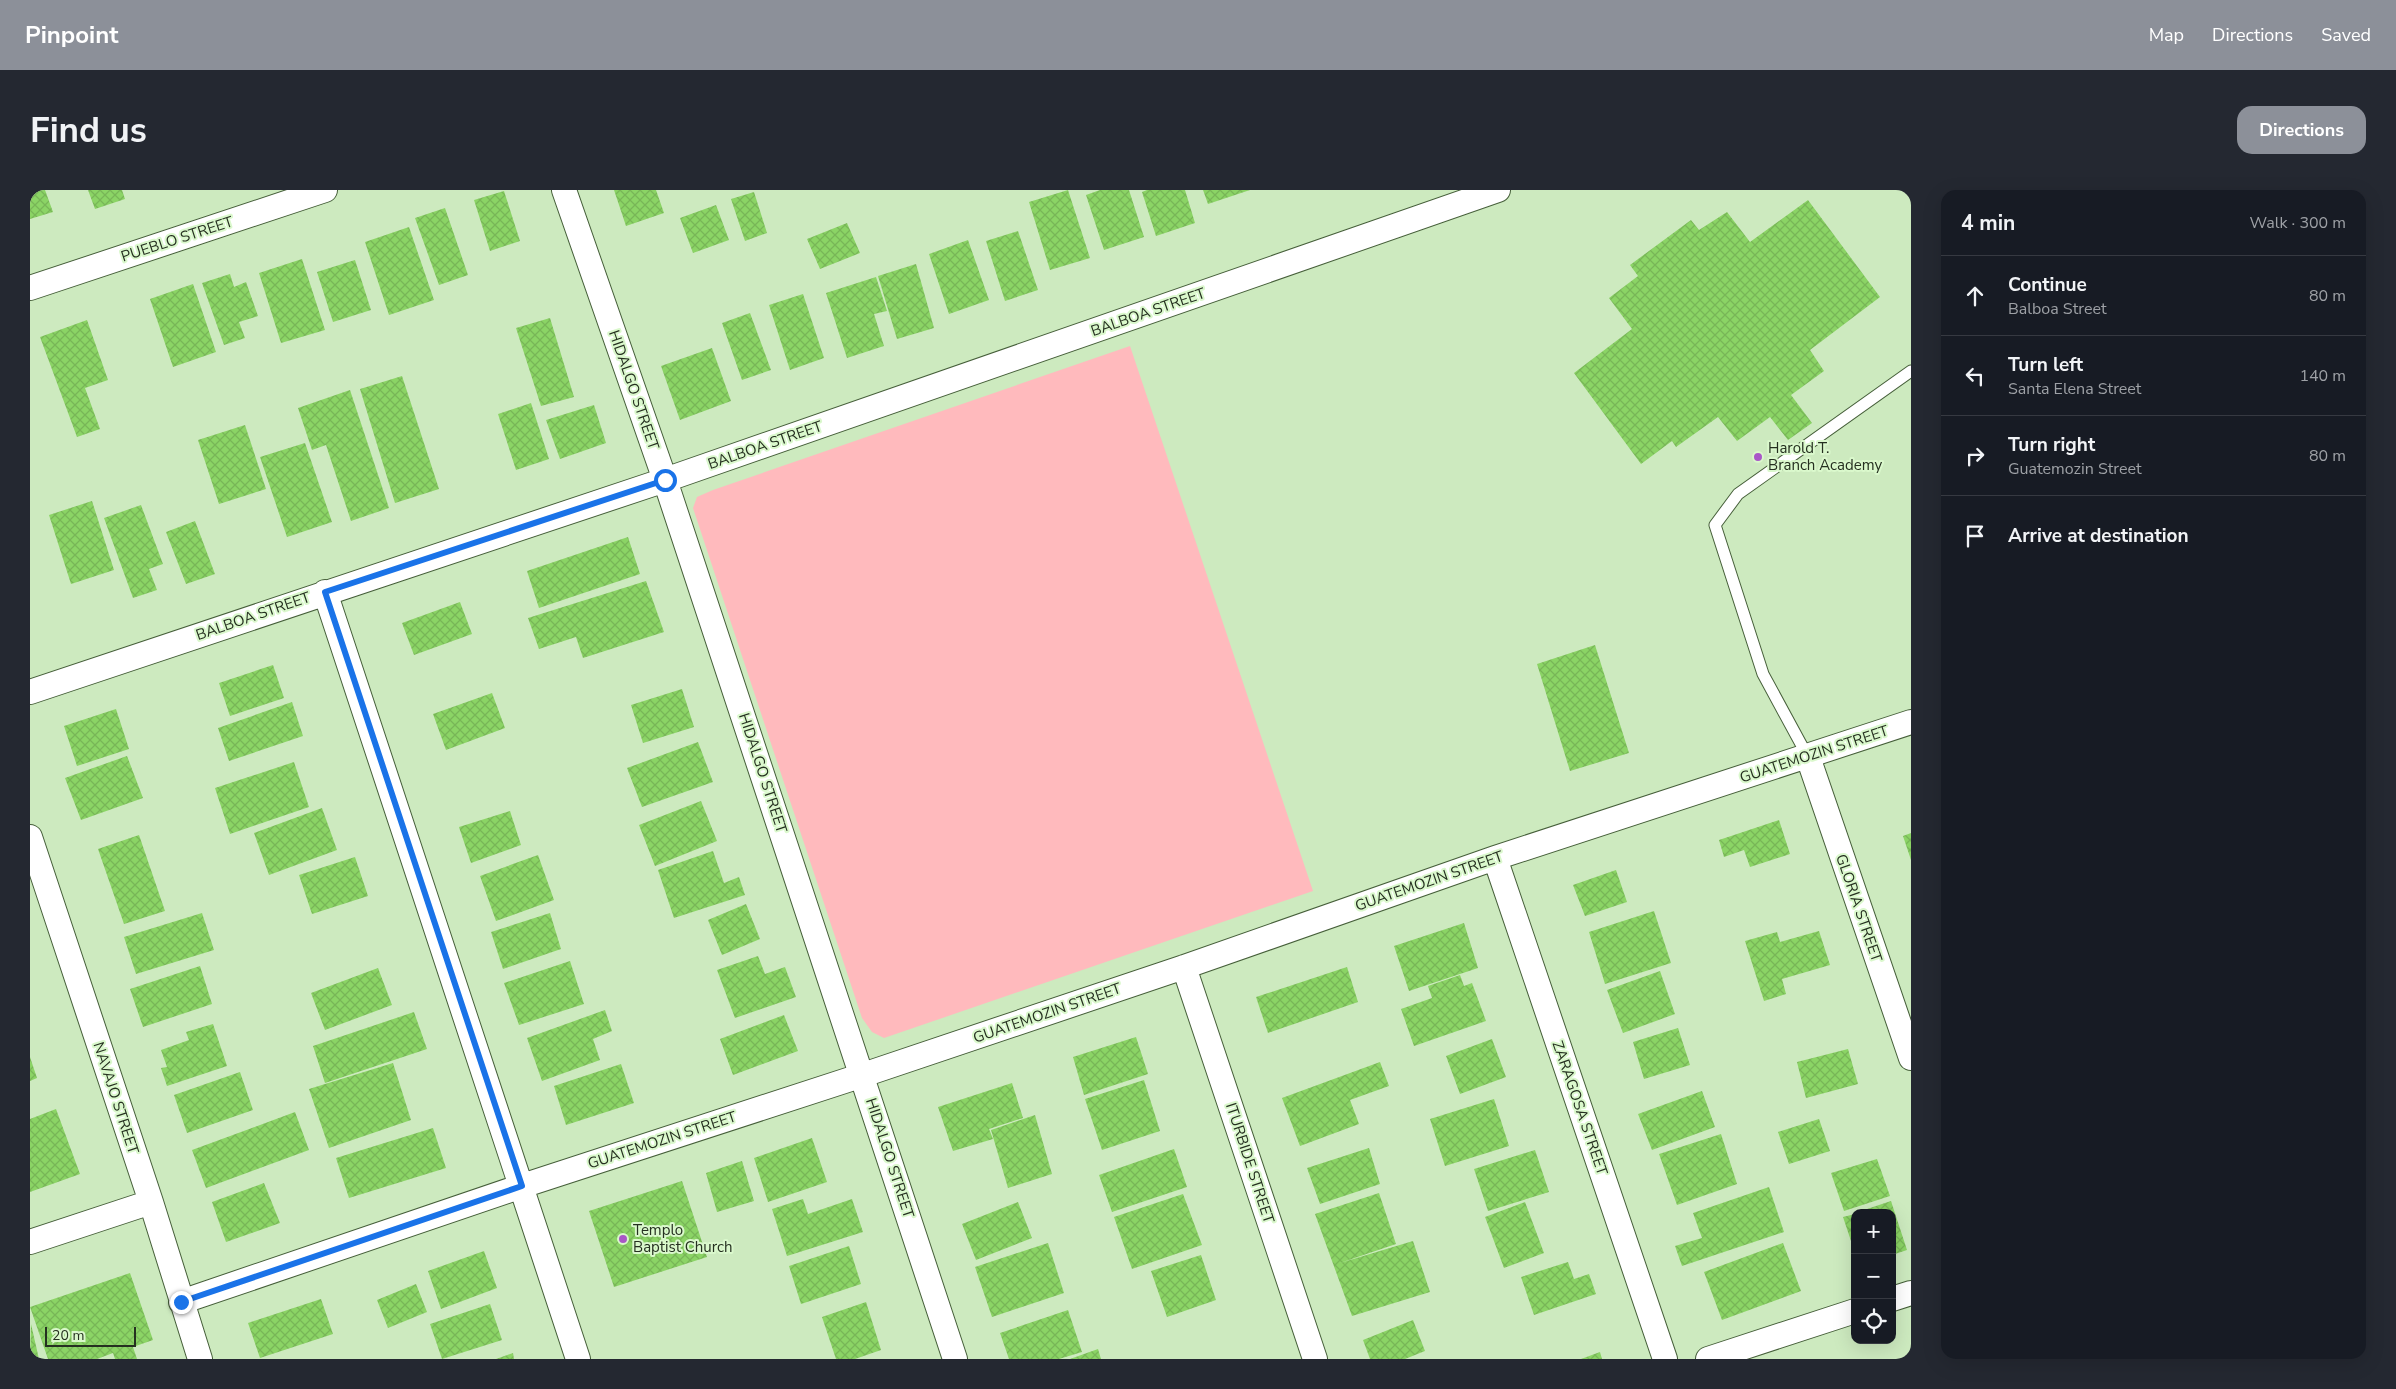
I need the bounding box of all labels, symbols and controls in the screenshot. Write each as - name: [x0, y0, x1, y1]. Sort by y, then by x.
- text: Pinpoint: [25, 19, 118, 51]
- text: Map: [2149, 23, 2184, 47]
- text: Directions: [2212, 23, 2293, 47]
- text: Saved: [2321, 23, 2371, 47]
- button: Directions: [2237, 106, 2366, 154]
- text: Find us: [30, 107, 147, 154]
- text: 4 min: [1961, 209, 2015, 237]
- street label: PUEBLO STREET: [118, 211, 236, 267]
- text: Walk · 300 m: [2250, 212, 2346, 234]
- text: Continue: [2008, 272, 2087, 298]
- icon: ahead: [1961, 282, 1989, 310]
- street label: BALBOA STREET: [1088, 283, 1208, 341]
- text: 80 m: [2309, 285, 2346, 307]
- text: Balboa Street: [2008, 298, 2107, 320]
- street label: HIDALGO STREET: [604, 327, 664, 453]
- text: Turn left: [2008, 352, 2083, 378]
- icon: left: [1961, 362, 1989, 390]
- text: 140 m: [2299, 365, 2346, 387]
- text: Santa Elena Street: [2008, 378, 2141, 400]
- street label: BALBOA STREET: [705, 416, 825, 474]
- text: Turn right: [2008, 432, 2095, 458]
- place label: Harold T. Branch Academy: [1768, 438, 1882, 475]
- icon: right: [1961, 442, 1989, 470]
- text: 80 m: [2309, 445, 2346, 467]
- marker: Harold T. Branch Academy: [1752, 451, 1764, 463]
- text: Guatemozin Street: [2008, 458, 2142, 480]
- route start: [654, 469, 677, 492]
- icon: arrive: [1961, 522, 1989, 550]
- text: Arrive at destination: [2008, 523, 2189, 549]
- street label: BALBOA STREET: [193, 587, 313, 645]
- street label: HIDALGO STREET: [734, 710, 792, 836]
- street label: GUATEMOZIN STREET: [1737, 720, 1891, 788]
- street label: GUATEMOZIN STREET: [1352, 846, 1506, 916]
- street label: GLORIA STREET: [1831, 851, 1887, 965]
- street label: GUATEMOZIN STREET: [970, 978, 1124, 1048]
- street label: ZARAGOSA STREET: [1548, 1038, 1612, 1178]
- street label: NAVAJO STREET: [88, 1039, 144, 1157]
- street label: HIDALGO STREET: [861, 1095, 919, 1221]
- street label: ITURBIDE STREET: [1221, 1100, 1279, 1226]
- street label: GUATEMOZIN STREET: [585, 1106, 739, 1174]
- map controls: [1851, 1209, 1896, 1344]
- button: +: [1851, 1209, 1896, 1254]
- place label: Templo Baptist Church: [633, 1220, 733, 1257]
- marker: Templo Baptist Church: [617, 1233, 629, 1245]
- button: −: [1851, 1254, 1896, 1299]
- route end: [170, 1291, 193, 1314]
- button: locate: [1851, 1299, 1896, 1344]
- scale bar: [45, 1324, 136, 1347]
- text: 20 m: [52, 1326, 84, 1345]

